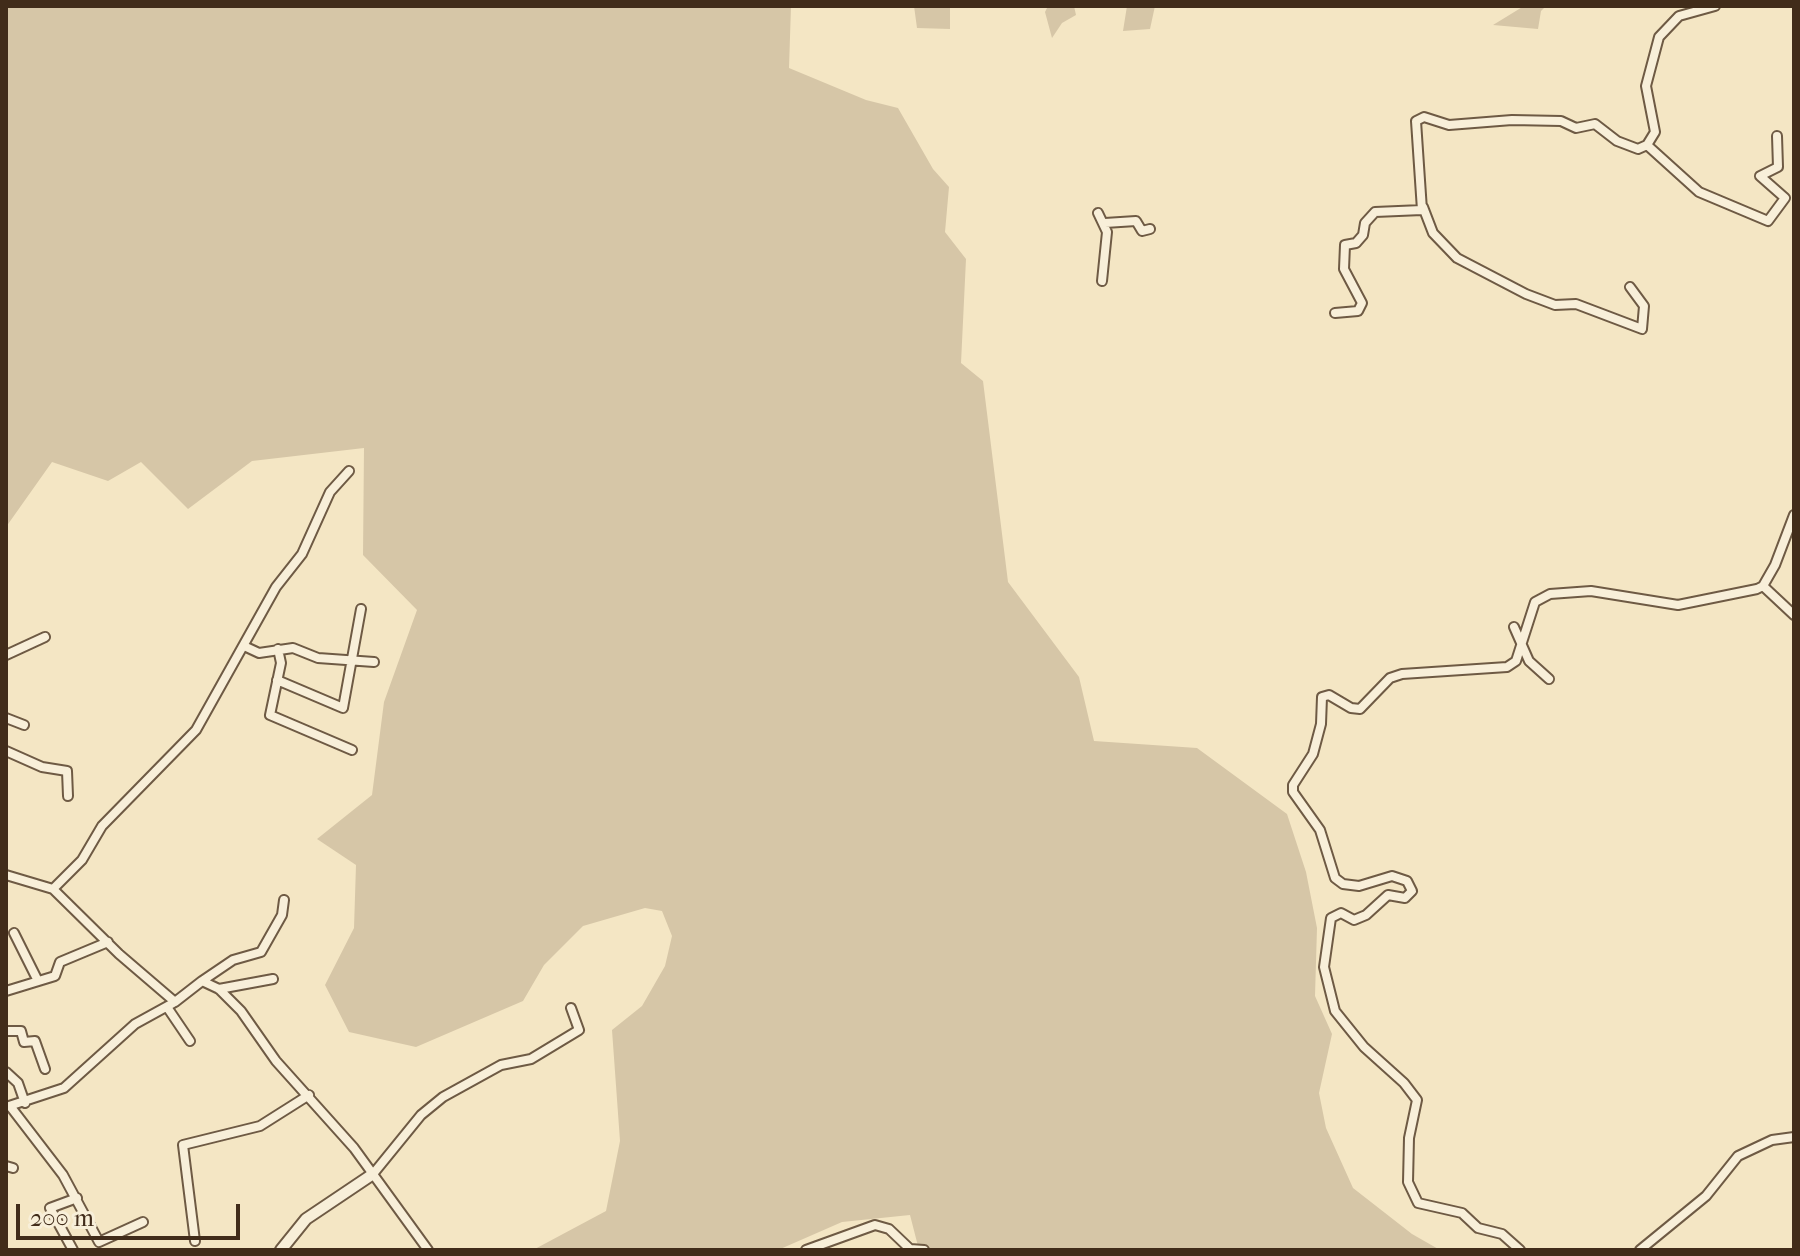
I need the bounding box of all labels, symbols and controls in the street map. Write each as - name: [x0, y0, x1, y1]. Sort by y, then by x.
- scale bar: [20, 1188, 244, 1238]
- text: 200 m: [30, 1204, 94, 1232]

